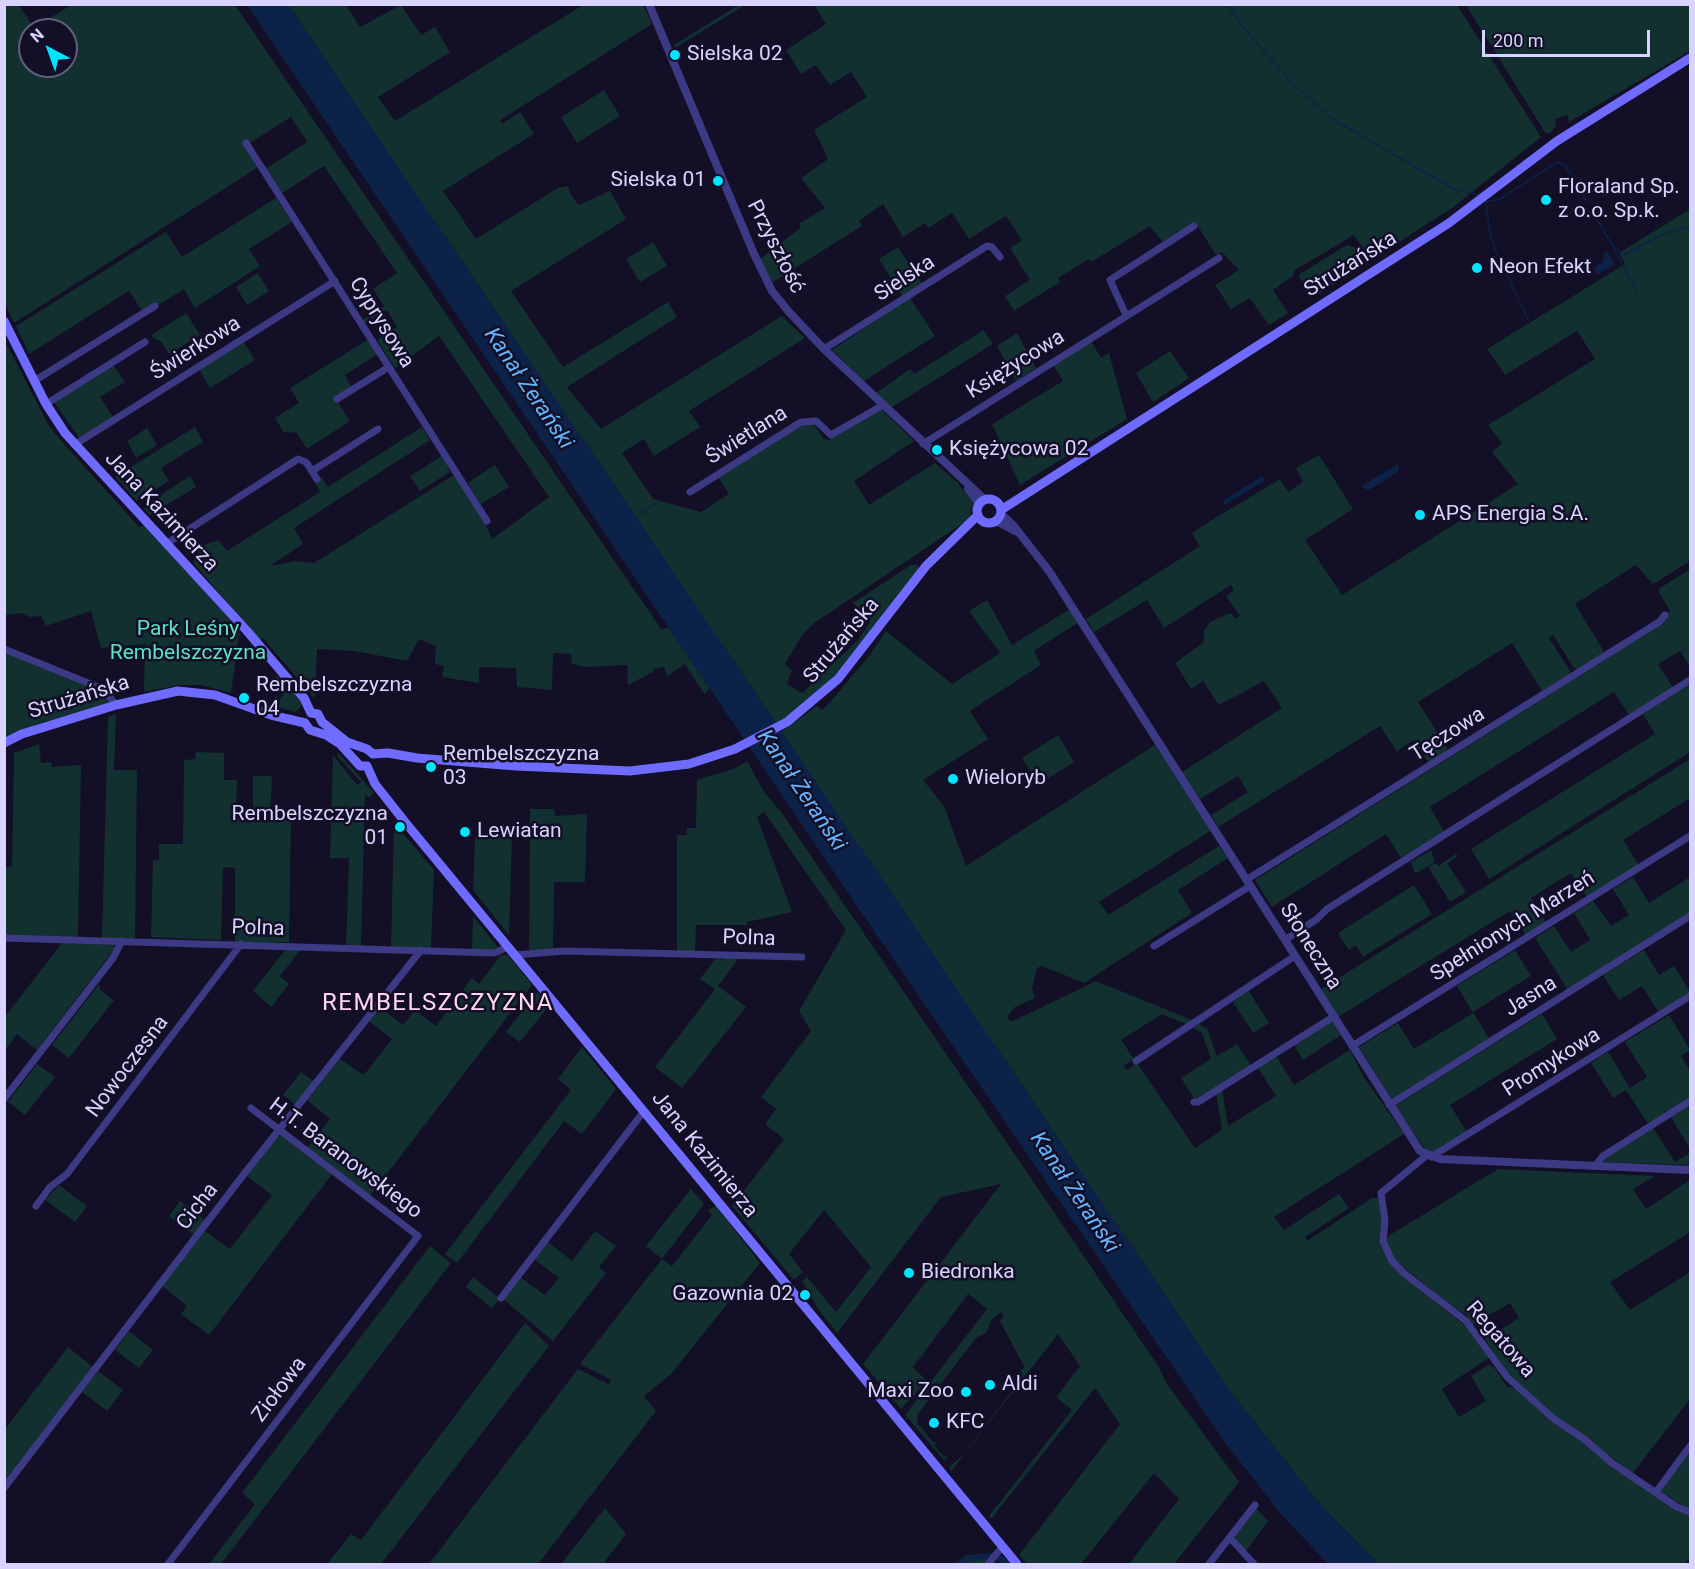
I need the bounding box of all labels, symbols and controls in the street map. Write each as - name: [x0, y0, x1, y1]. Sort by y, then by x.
- north arrow: [18, 18, 78, 78]
- scale bar: [1485, 18, 1653, 56]
- text: N: [27, 25, 48, 46]
- text: 200 m: [1493, 30, 1544, 51]
- place label: Sielska 02: [687, 42, 783, 68]
- marker: Sielska 02: [668, 48, 682, 62]
- place label: Sielska 01: [610, 168, 706, 194]
- marker: Sielska 01: [711, 174, 725, 188]
- place label: Floraland Sp. z o.o. Sp.k.: [1558, 175, 1680, 225]
- marker: Floraland Sp. z o.o. Sp.k.: [1539, 193, 1553, 207]
- street label: Przyszłość: [741, 196, 809, 298]
- street label: Strużańska: [1300, 227, 1402, 303]
- street label: Sielska: [870, 250, 940, 308]
- place label: Neon Efekt: [1489, 255, 1591, 281]
- marker: Neon Efekt: [1470, 261, 1484, 275]
- street label: Cyprysowa: [343, 273, 419, 373]
- street label: Świerkowa: [146, 311, 246, 387]
- water label: Kanał Żerański: [478, 323, 578, 455]
- street label: Księżycowa: [962, 325, 1070, 405]
- street label: Świetlana: [702, 401, 792, 471]
- place label: Księżycowa 02: [949, 437, 1088, 463]
- marker: Księżycowa 02: [930, 443, 944, 457]
- street label: Jana Kazimierza: [99, 447, 223, 577]
- place label: APS Energia S.A.: [1432, 502, 1589, 528]
- marker: APS Energia S.A.: [1413, 508, 1427, 522]
- street label: Strużańska: [799, 593, 885, 689]
- park label: Park Leśny Rembelszczyzna: [110, 617, 266, 667]
- street label: Strużańska: [25, 671, 133, 725]
- place label: Rembelszczyzna 04: [256, 673, 412, 723]
- marker: Rembelszczyzna 04: [237, 691, 251, 705]
- street label: Tęczowa: [1406, 702, 1490, 768]
- water label: Kanał Żerański: [751, 725, 851, 857]
- place label: Rembelszczyzna 03: [443, 742, 599, 792]
- marker: Rembelszczyzna 03: [424, 760, 438, 774]
- place label: Wieloryb: [965, 766, 1046, 792]
- marker: Wieloryb: [946, 772, 960, 786]
- place label: Rembelszczyzna 01: [232, 802, 388, 852]
- place label: Lewiatan: [477, 819, 562, 845]
- marker: Rembelszczyzna 01: [393, 820, 407, 834]
- marker: Lewiatan: [458, 825, 472, 839]
- street label: Spełnionych Marzeń: [1426, 866, 1600, 988]
- street label: Słoneczna: [1274, 899, 1346, 995]
- street label: Polna: [231, 915, 285, 943]
- street label: Polna: [722, 925, 776, 953]
- street label: Jasna: [1500, 971, 1562, 1023]
- district label: REMBELSZCZYZNA: [322, 990, 554, 1018]
- street label: Nowoczesna: [82, 1011, 174, 1123]
- street label: Promykowa: [1499, 1023, 1605, 1103]
- street label: Jana Kazimierza: [645, 1087, 763, 1223]
- street label: H.T. Baranowskiego: [264, 1093, 426, 1225]
- water label: Kanał Żerański: [1024, 1127, 1124, 1259]
- street label: Cicha: [172, 1178, 224, 1236]
- place label: Biedronka: [921, 1260, 1015, 1286]
- marker: Biedronka: [902, 1266, 916, 1280]
- place label: Gazownia 02: [672, 1282, 793, 1308]
- marker: Gazownia 02: [798, 1288, 812, 1302]
- street label: Regatowa: [1460, 1297, 1540, 1383]
- street label: Ziołowa: [248, 1353, 312, 1427]
- place label: Aldi: [1002, 1372, 1038, 1398]
- marker: Aldi: [983, 1378, 997, 1392]
- place label: Maxi Zoo: [867, 1379, 954, 1405]
- marker: Maxi Zoo: [959, 1385, 973, 1399]
- place label: KFC: [946, 1410, 984, 1436]
- marker: KFC: [927, 1416, 941, 1430]

